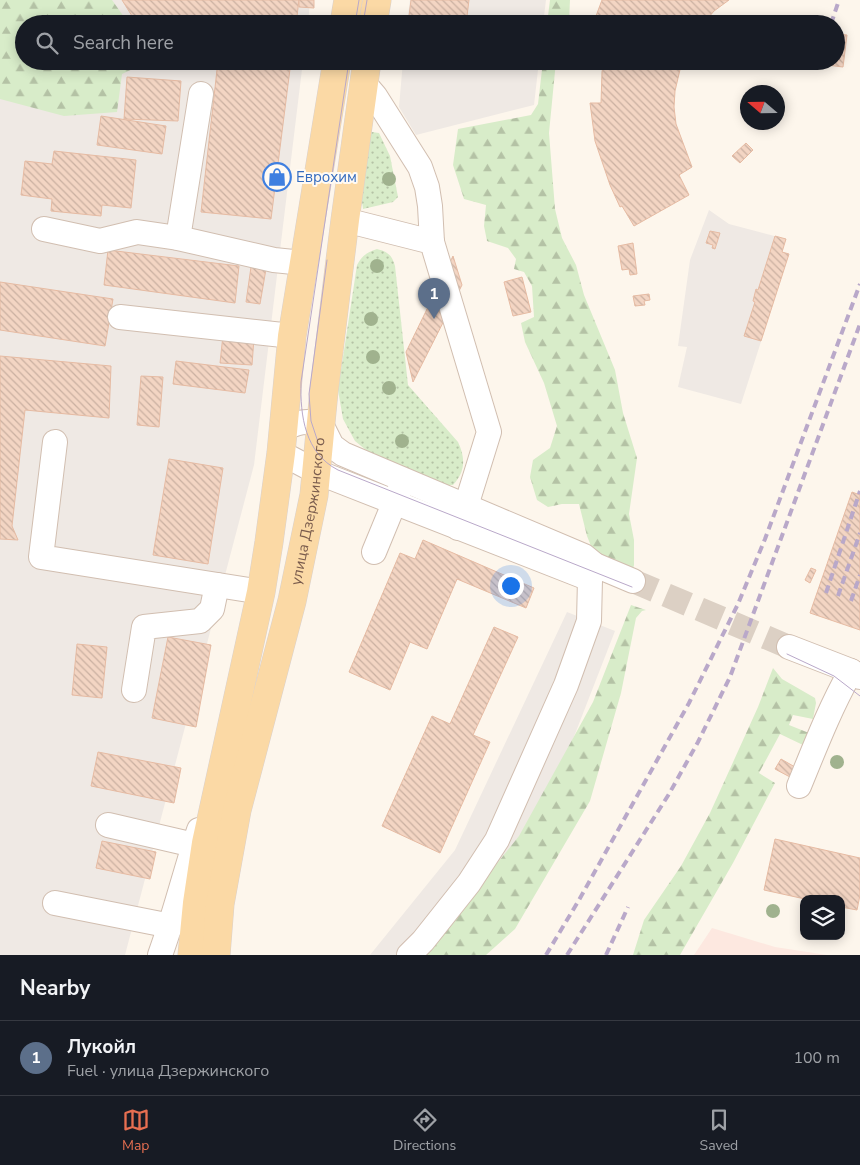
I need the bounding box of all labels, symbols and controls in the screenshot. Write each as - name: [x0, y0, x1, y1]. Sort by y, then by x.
- search box: [15, 15, 845, 70]
- icon: search: [33, 29, 61, 57]
- text: Search here: [73, 30, 174, 56]
- north arrow: [740, 85, 785, 130]
- shop icon: Еврохим: [262, 162, 292, 192]
- place label: Еврохим: [296, 167, 357, 187]
- pin: 1: [418, 278, 450, 319]
- street label: улица Дзержинского: [286, 436, 329, 587]
- your location: [498, 573, 524, 599]
- map controls: [800, 895, 845, 940]
- button: layers: [800, 895, 845, 940]
- text: Nearby: [20, 974, 90, 1002]
- text: Лукойл: [67, 1034, 136, 1060]
- text: 1: [31, 1047, 41, 1069]
- text: 100 m: [793, 1047, 840, 1069]
- text: Fuel · улица Дзержинского: [67, 1060, 269, 1082]
- tab: Map: [122, 1106, 150, 1155]
- tab: Directions: [393, 1106, 456, 1155]
- tab: Saved: [700, 1106, 738, 1155]

